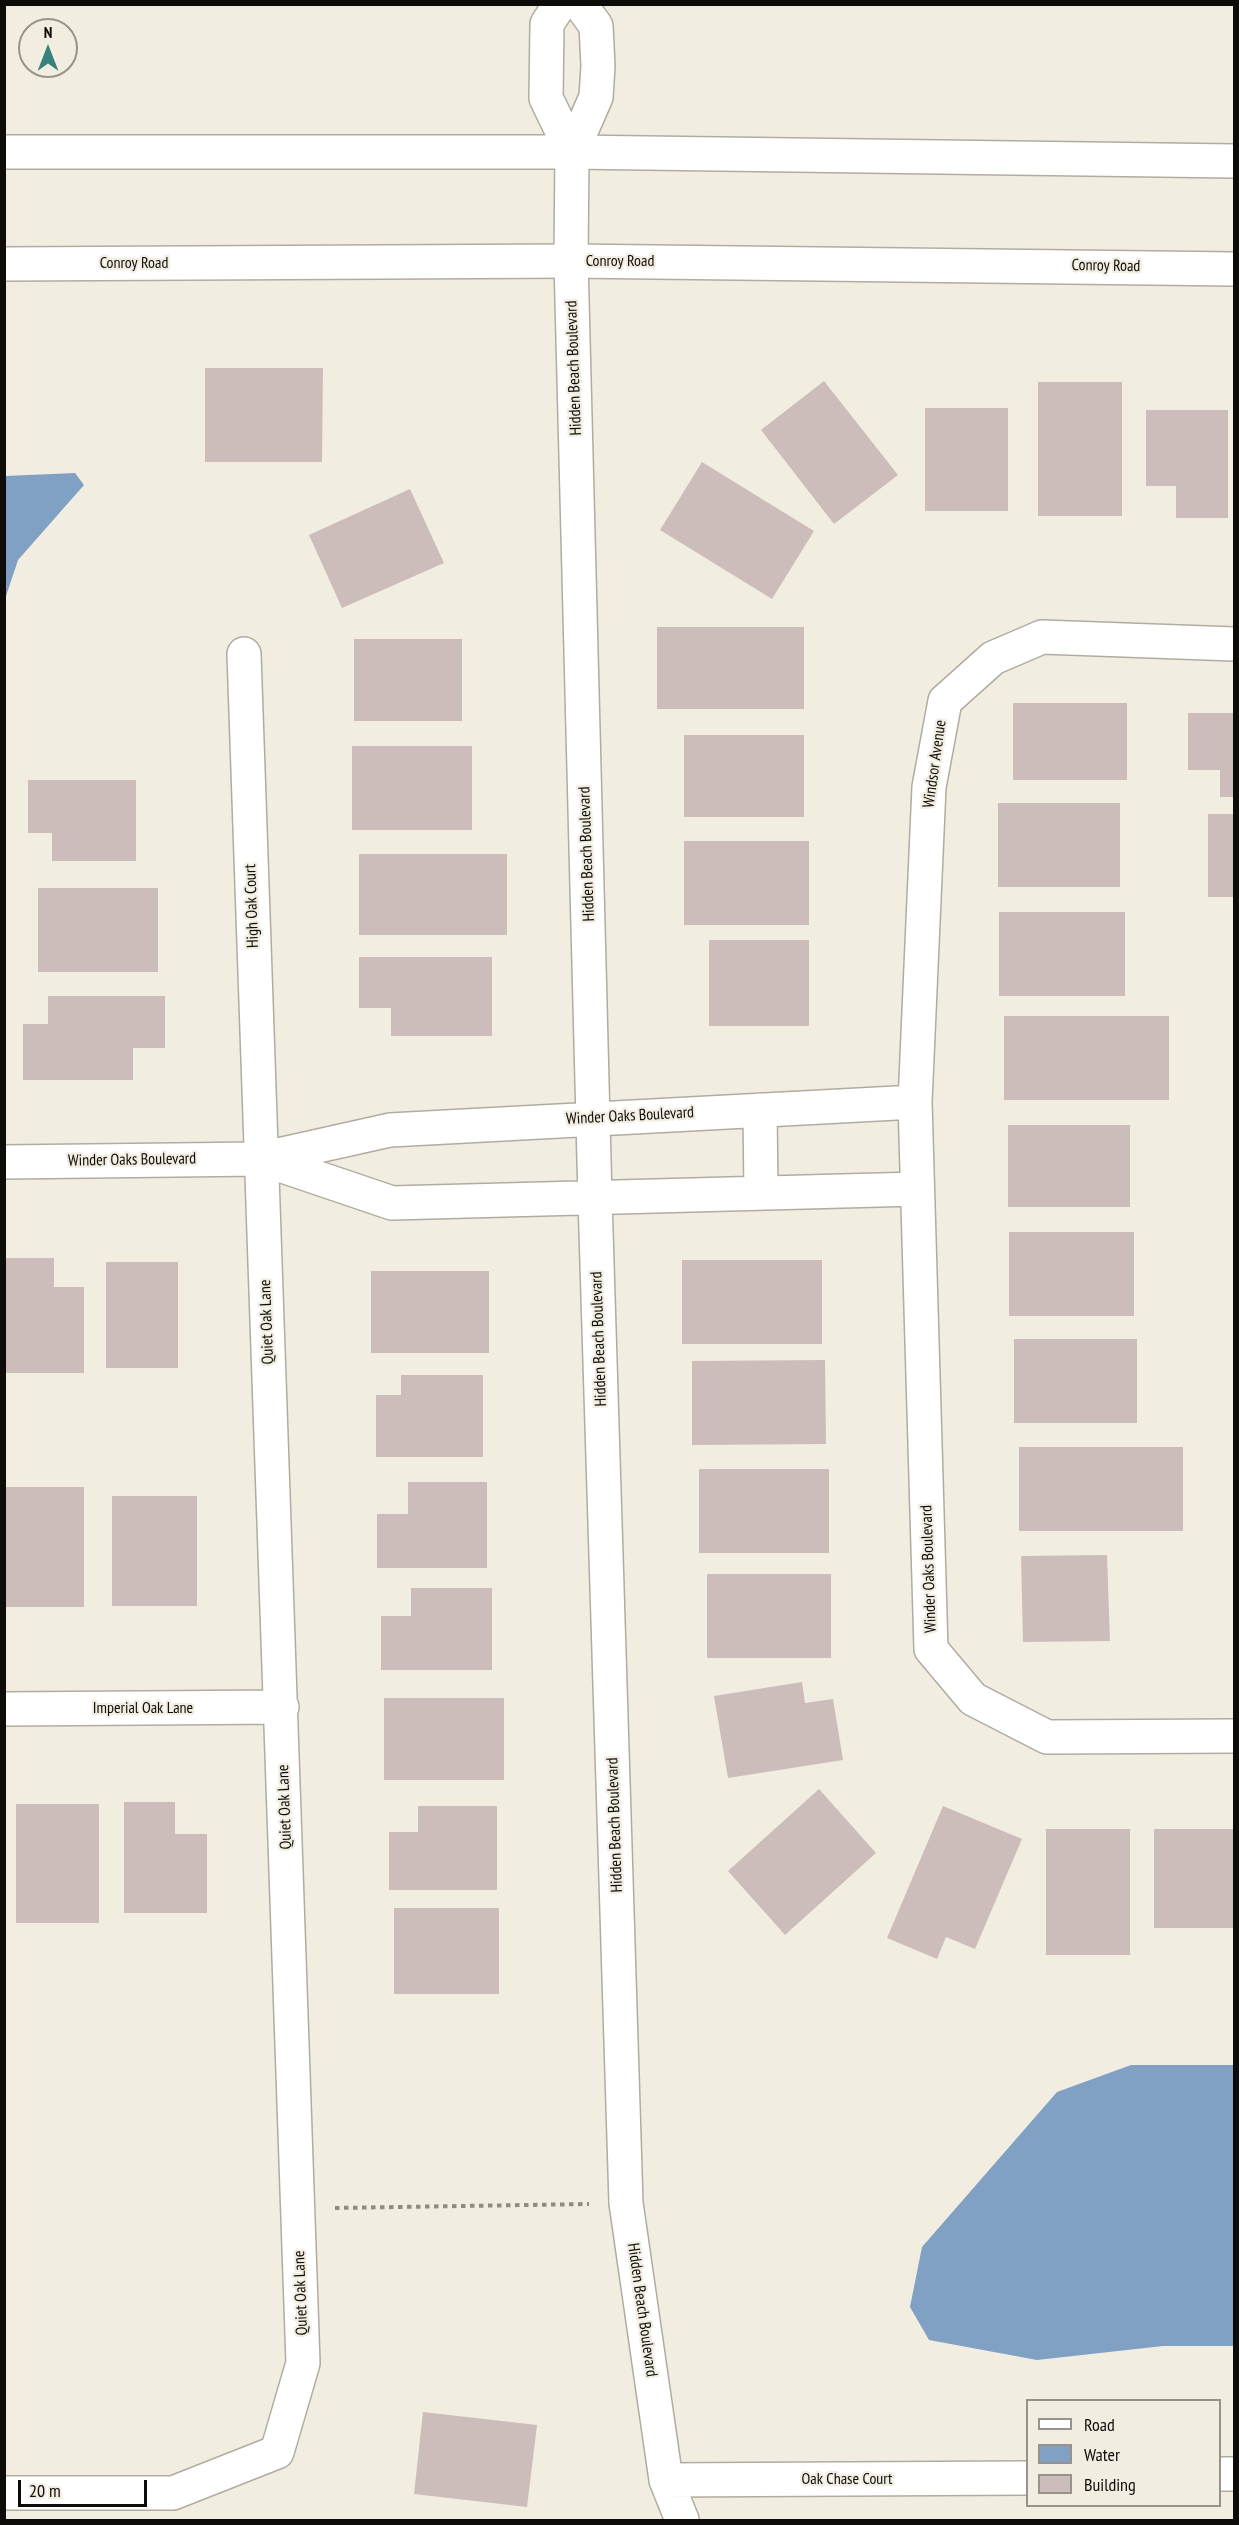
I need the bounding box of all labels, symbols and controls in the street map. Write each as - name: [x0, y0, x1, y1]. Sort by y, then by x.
- north arrow: [18, 18, 78, 78]
- text: N: [44, 22, 52, 42]
- street label: Conroy Road: [586, 251, 654, 271]
- street label: Conroy Road: [100, 253, 168, 273]
- street label: Conroy Road: [1072, 256, 1140, 276]
- street label: Hidden Beach Boulevard: [562, 300, 586, 436]
- street label: Windsor Avenue: [919, 719, 951, 809]
- street label: Hidden Beach Boulevard: [575, 786, 599, 922]
- street label: High Oak Court: [241, 864, 263, 948]
- street label: Winder Oaks Boulevard: [566, 1103, 694, 1129]
- street label: Winder Oaks Boulevard: [68, 1149, 196, 1171]
- street label: Hidden Beach Boulevard: [587, 1271, 611, 1407]
- street label: Quiet Oak Lane: [256, 1279, 278, 1365]
- street label: Winder Oaks Boulevard: [917, 1505, 941, 1633]
- street label: Imperial Oak Lane: [93, 1698, 193, 1718]
- street label: Hidden Beach Boulevard: [603, 1757, 627, 1893]
- street label: Quiet Oak Lane: [274, 1764, 296, 1850]
- street label: Hidden Beach Boulevard: [623, 2242, 661, 2378]
- street label: Quiet Oak Lane: [290, 2250, 312, 2336]
- legend: [1026, 2399, 1221, 2507]
- text: Road: [1084, 2413, 1115, 2436]
- text: Water: [1084, 2443, 1120, 2466]
- scale bar: [21, 2468, 150, 2506]
- street label: Oak Chase Court: [802, 2469, 892, 2489]
- text: Building: [1084, 2473, 1136, 2496]
- text: 20 m: [29, 2479, 61, 2502]

